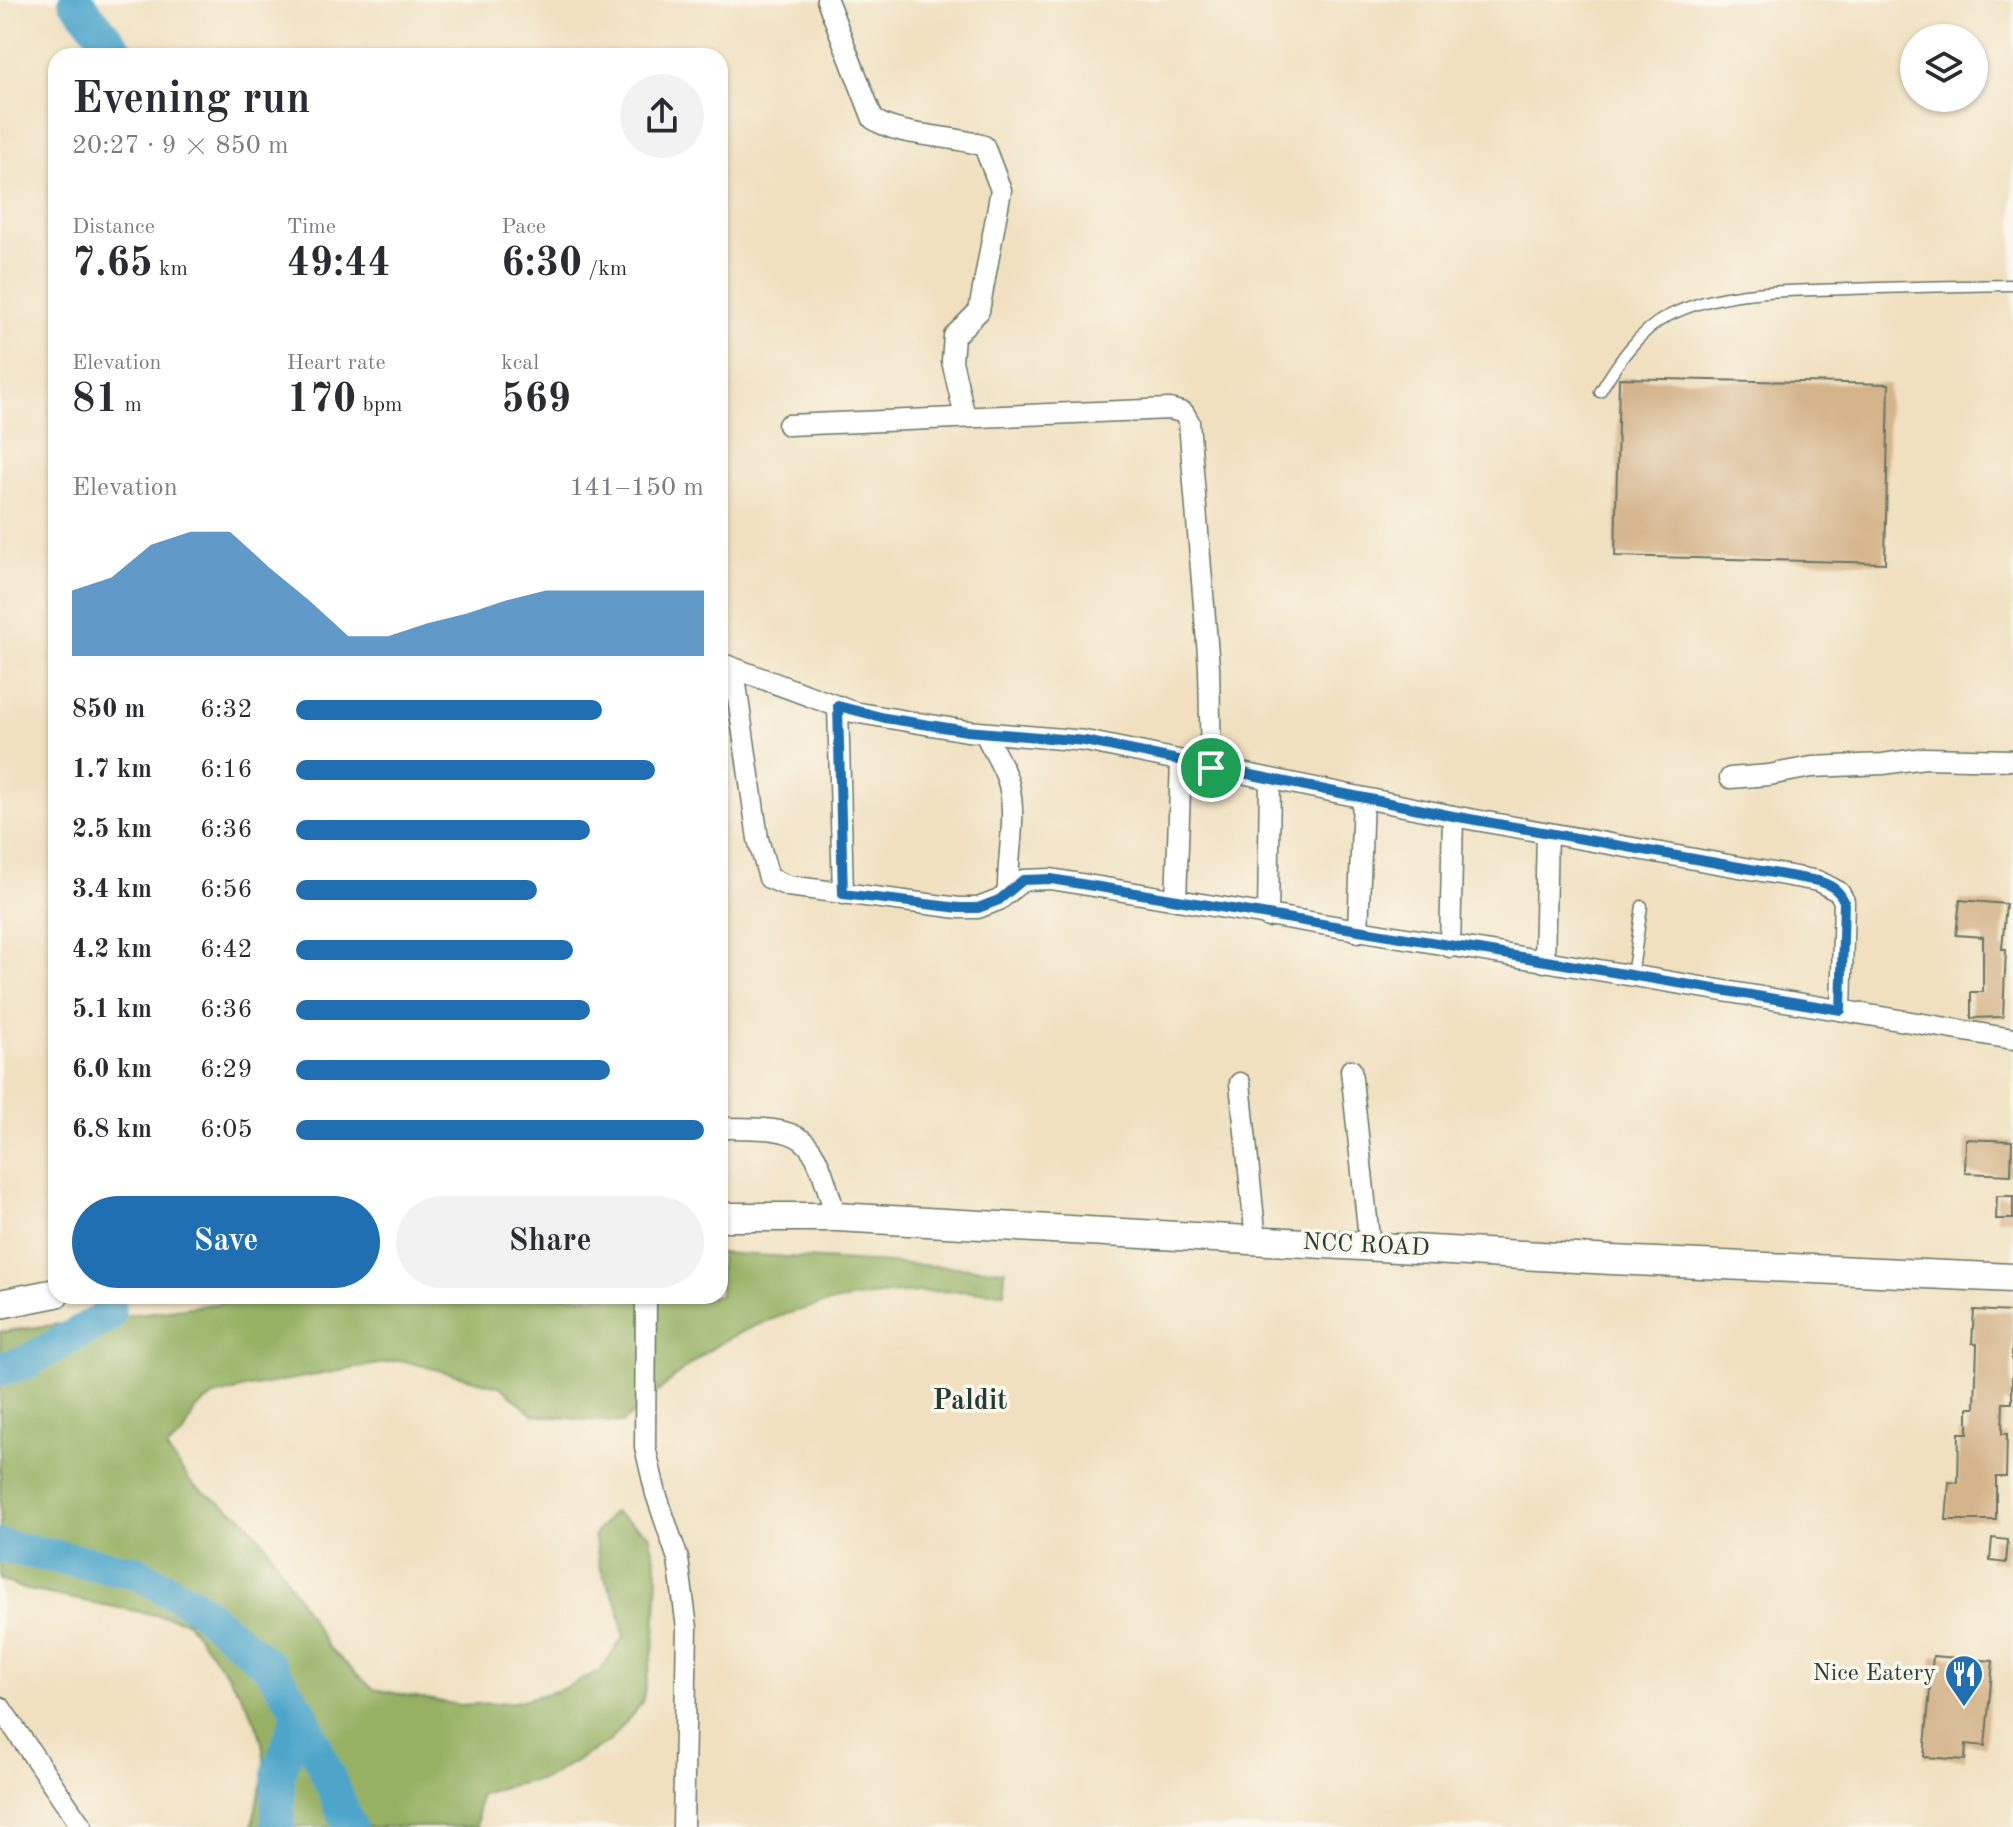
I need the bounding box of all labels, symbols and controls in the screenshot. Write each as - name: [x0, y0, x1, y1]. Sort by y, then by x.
- map controls: [1900, 24, 1988, 112]
- button: layers: [1900, 24, 1988, 112]
- button: share: [620, 74, 704, 158]
- text: Evening run: [72, 78, 310, 122]
- text: 20:27 · 9 × 850 m: [72, 133, 289, 159]
- text: Distance: [72, 216, 155, 238]
- text: Time: [287, 216, 336, 238]
- text: Pace: [501, 216, 546, 238]
- text: 7.65: [72, 245, 153, 285]
- text: 49:44: [287, 245, 391, 285]
- text: 6:30: [501, 245, 582, 285]
- text: km: [153, 258, 188, 280]
- text: /km: [582, 258, 627, 280]
- text: Elevation: [72, 352, 162, 374]
- text: Heart rate: [287, 352, 386, 374]
- text: kcal: [501, 352, 539, 374]
- text: 81: [72, 381, 118, 421]
- text: 170: [287, 381, 356, 421]
- text: 569: [501, 381, 571, 421]
- text: m: [118, 394, 142, 416]
- text: bpm: [356, 394, 403, 416]
- text: Elevation: [72, 475, 178, 501]
- text: 141–150 m: [569, 475, 704, 501]
- text: 850 m: [72, 697, 145, 723]
- text: 6:32: [200, 697, 253, 723]
- pin: [1177, 734, 1245, 802]
- icon: arrive: [1189, 746, 1233, 790]
- text: 1.7 km: [72, 757, 152, 783]
- text: 6:16: [200, 757, 253, 783]
- text: 2.5 km: [72, 817, 152, 843]
- text: 6:36: [200, 817, 253, 843]
- text: 3.4 km: [72, 877, 152, 903]
- text: 6:56: [200, 877, 253, 903]
- text: 4.2 km: [72, 937, 152, 963]
- text: 6:42: [200, 937, 253, 963]
- text: 5.1 km: [72, 997, 152, 1023]
- text: 6:36: [200, 997, 253, 1023]
- text: 6.0 km: [72, 1057, 152, 1083]
- text: 6:29: [200, 1057, 253, 1083]
- text: 6.8 km: [72, 1117, 152, 1143]
- text: 6:05: [200, 1117, 253, 1143]
- button: Save: [72, 1196, 380, 1288]
- button: Share: [396, 1196, 704, 1288]
- street label: NCC ROAD: [1302, 1231, 1430, 1261]
- district label: Paldit: [933, 1388, 1007, 1416]
- restaurant icon: Nice Eatery: [1943, 1653, 1985, 1708]
- place label: Nice Eatery: [1812, 1662, 1936, 1686]

